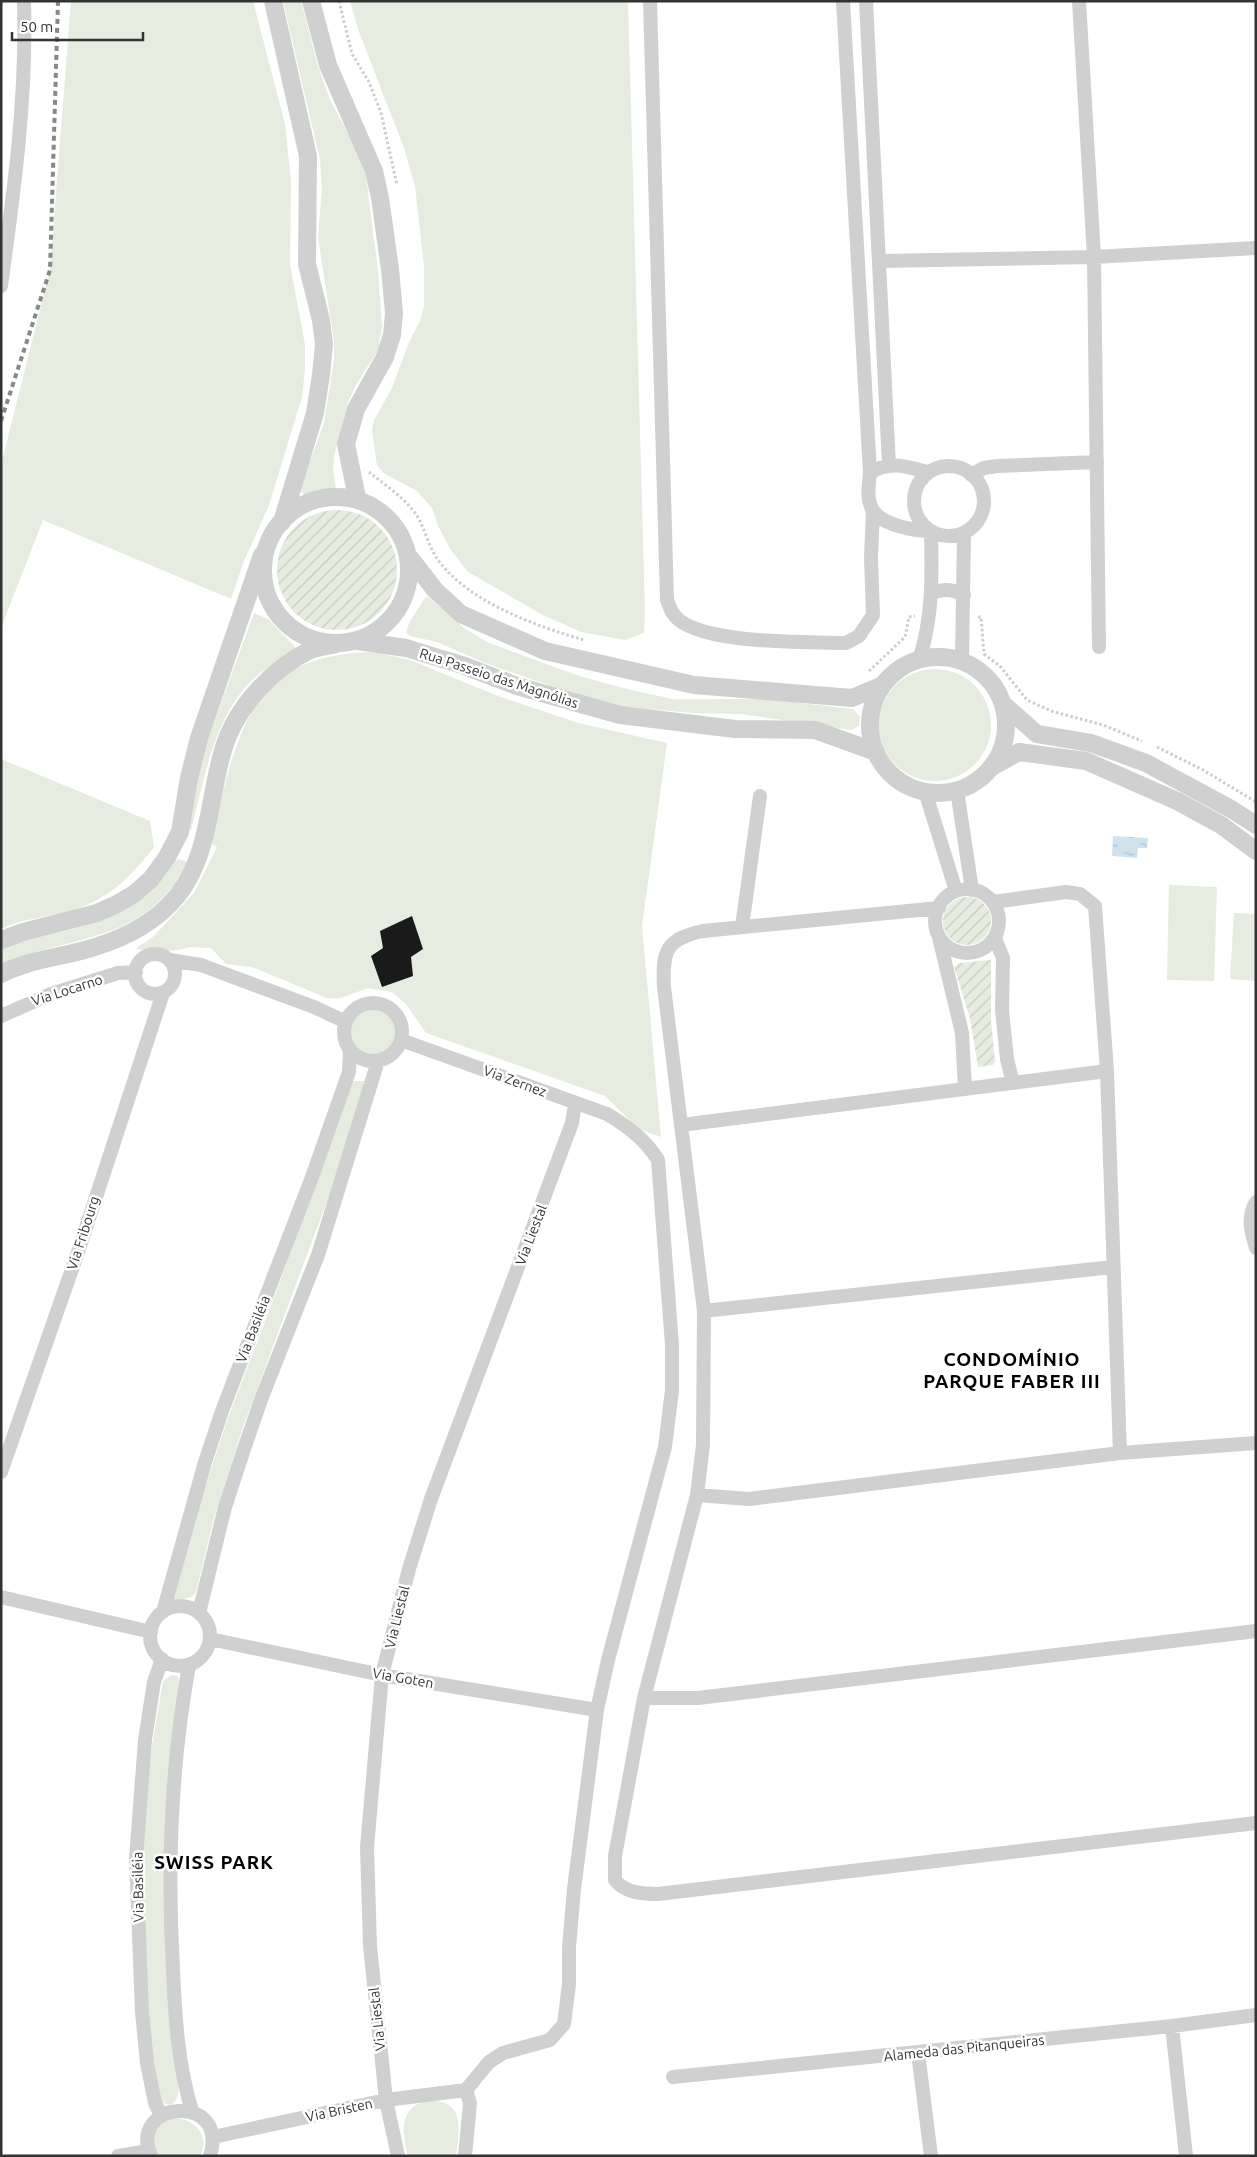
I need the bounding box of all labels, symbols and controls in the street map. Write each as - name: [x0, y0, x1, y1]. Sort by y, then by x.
- scale bar: [12, 10, 144, 42]
- text: 50 m: [20, 18, 53, 35]
- street label: Rua Passeio das Magnólias: [418, 645, 580, 711]
- street label: Via Locarno: [30, 971, 104, 1009]
- street label: Via Zernez: [481, 1062, 549, 1100]
- street label: Via Fribourg: [64, 1194, 102, 1272]
- street label: Via Liestal: [512, 1202, 550, 1268]
- street label: Via Basiléia: [233, 1293, 273, 1365]
- district label: CONDOMÍNIO PARQUE FABER III: [923, 1348, 1101, 1392]
- street label: Via Liestal: [382, 1584, 413, 1650]
- street label: Via Goten: [371, 1665, 435, 1691]
- district label: SWISS PARK: [154, 1851, 274, 1873]
- street label: Via Basiléia: [129, 1852, 147, 1922]
- street label: Via Liestal: [366, 1986, 388, 2052]
- street label: Alameda das Pitanqueiras: [883, 2032, 1045, 2064]
- street label: Via Bristen: [304, 2095, 374, 2125]

